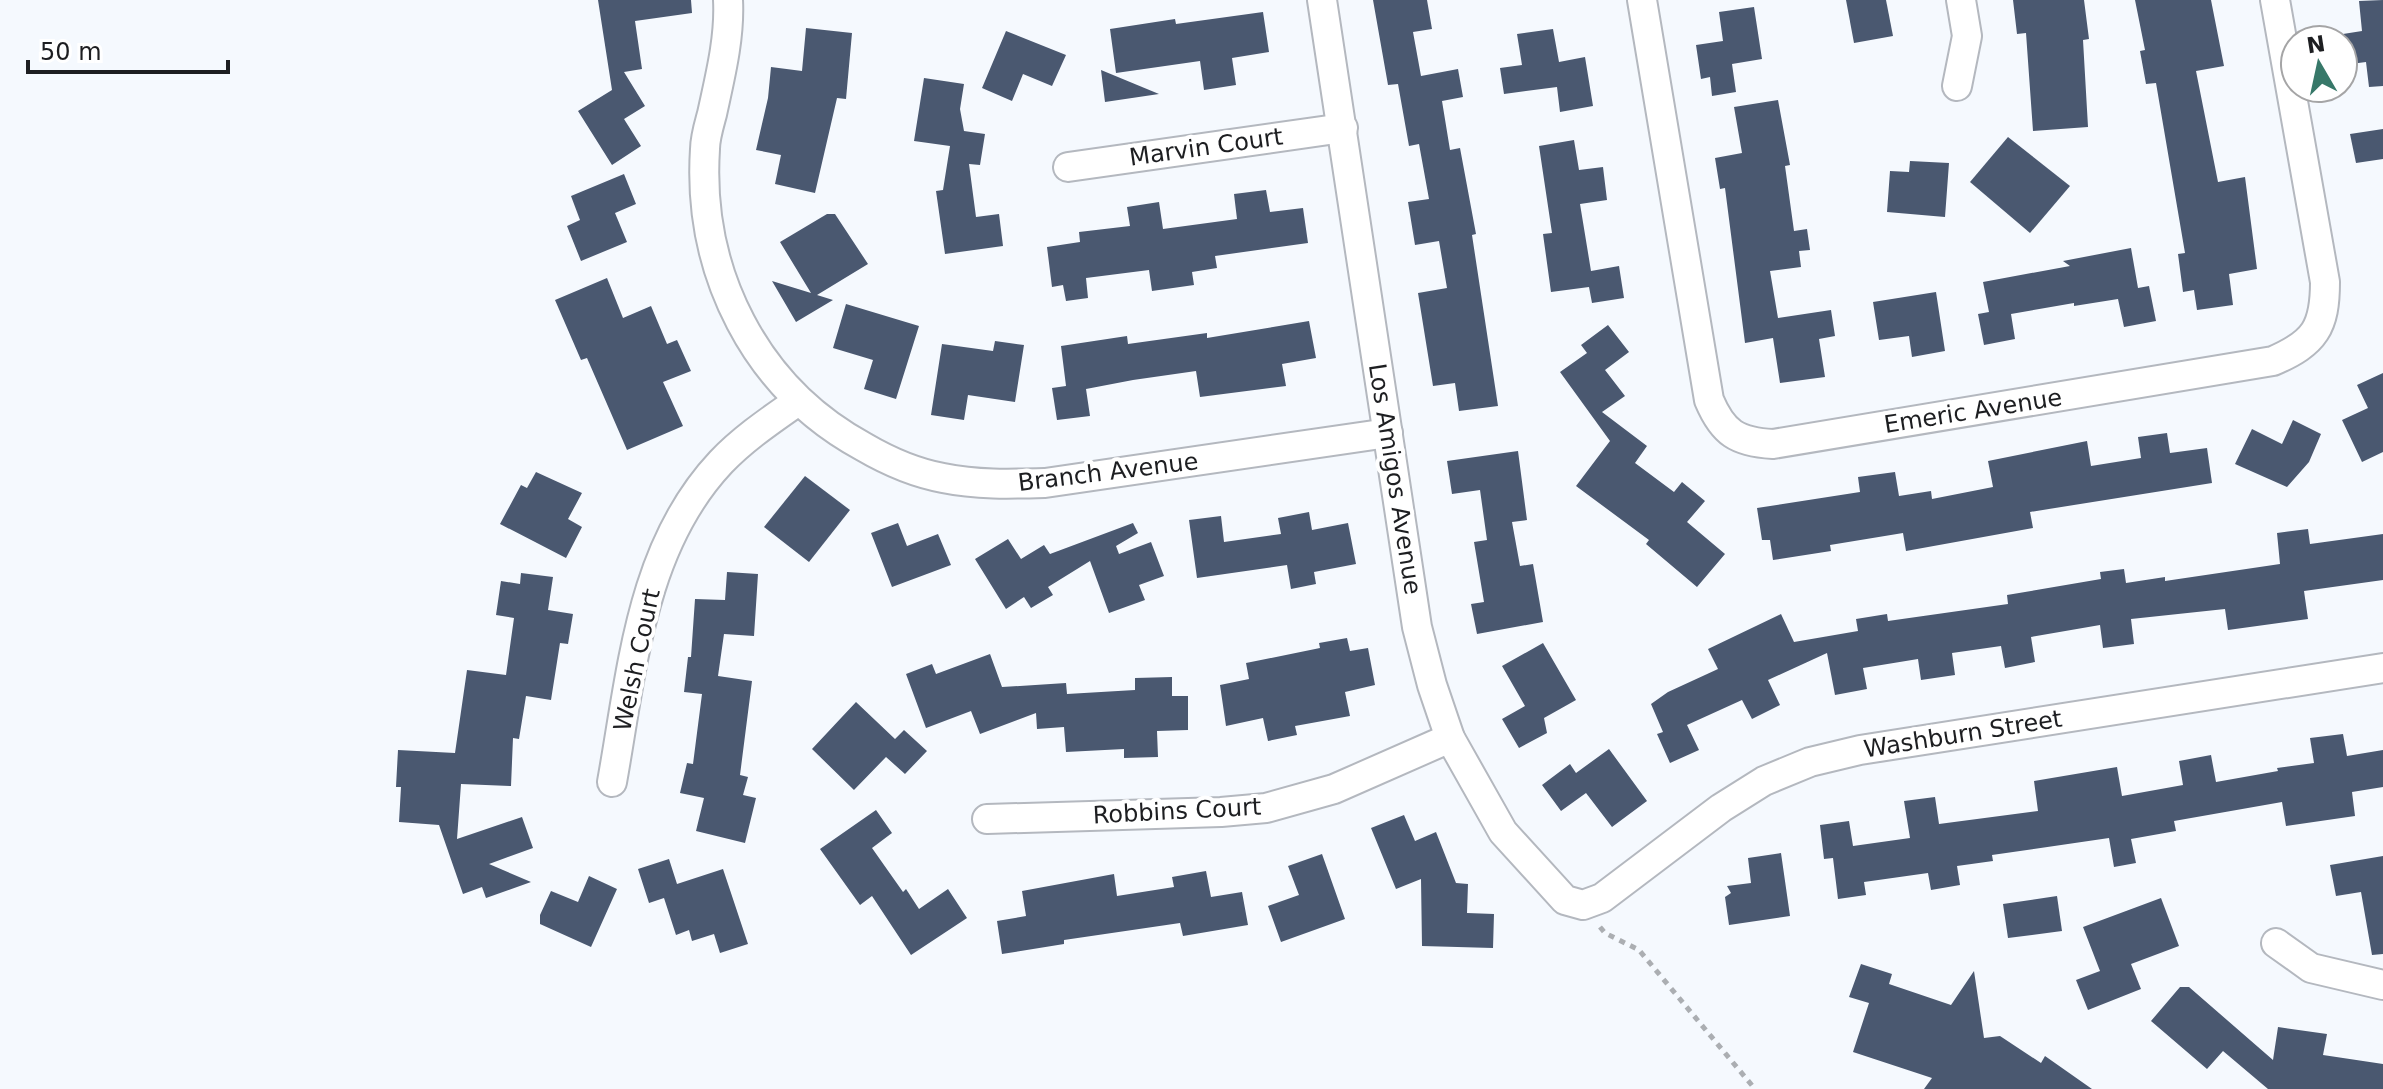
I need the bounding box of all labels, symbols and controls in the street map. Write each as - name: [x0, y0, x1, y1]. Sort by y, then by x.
- scale bar: [28, 24, 228, 74]
- north arrow: [2279, 24, 2359, 104]
- text: N: [2305, 31, 2327, 59]
- text: 50 m: [40, 38, 102, 66]
- street label: Marvin Court: [1127, 122, 1285, 172]
- street label: Los Amigos Avenue: [1363, 362, 1427, 596]
- street label: Emeric Avenue: [1882, 383, 2064, 439]
- street label: Branch Avenue: [1016, 447, 1200, 497]
- street label: Welsh Court: [608, 586, 666, 734]
- street label: Washburn Street: [1862, 705, 2064, 763]
- street label: Robbins Court: [1092, 793, 1262, 829]

